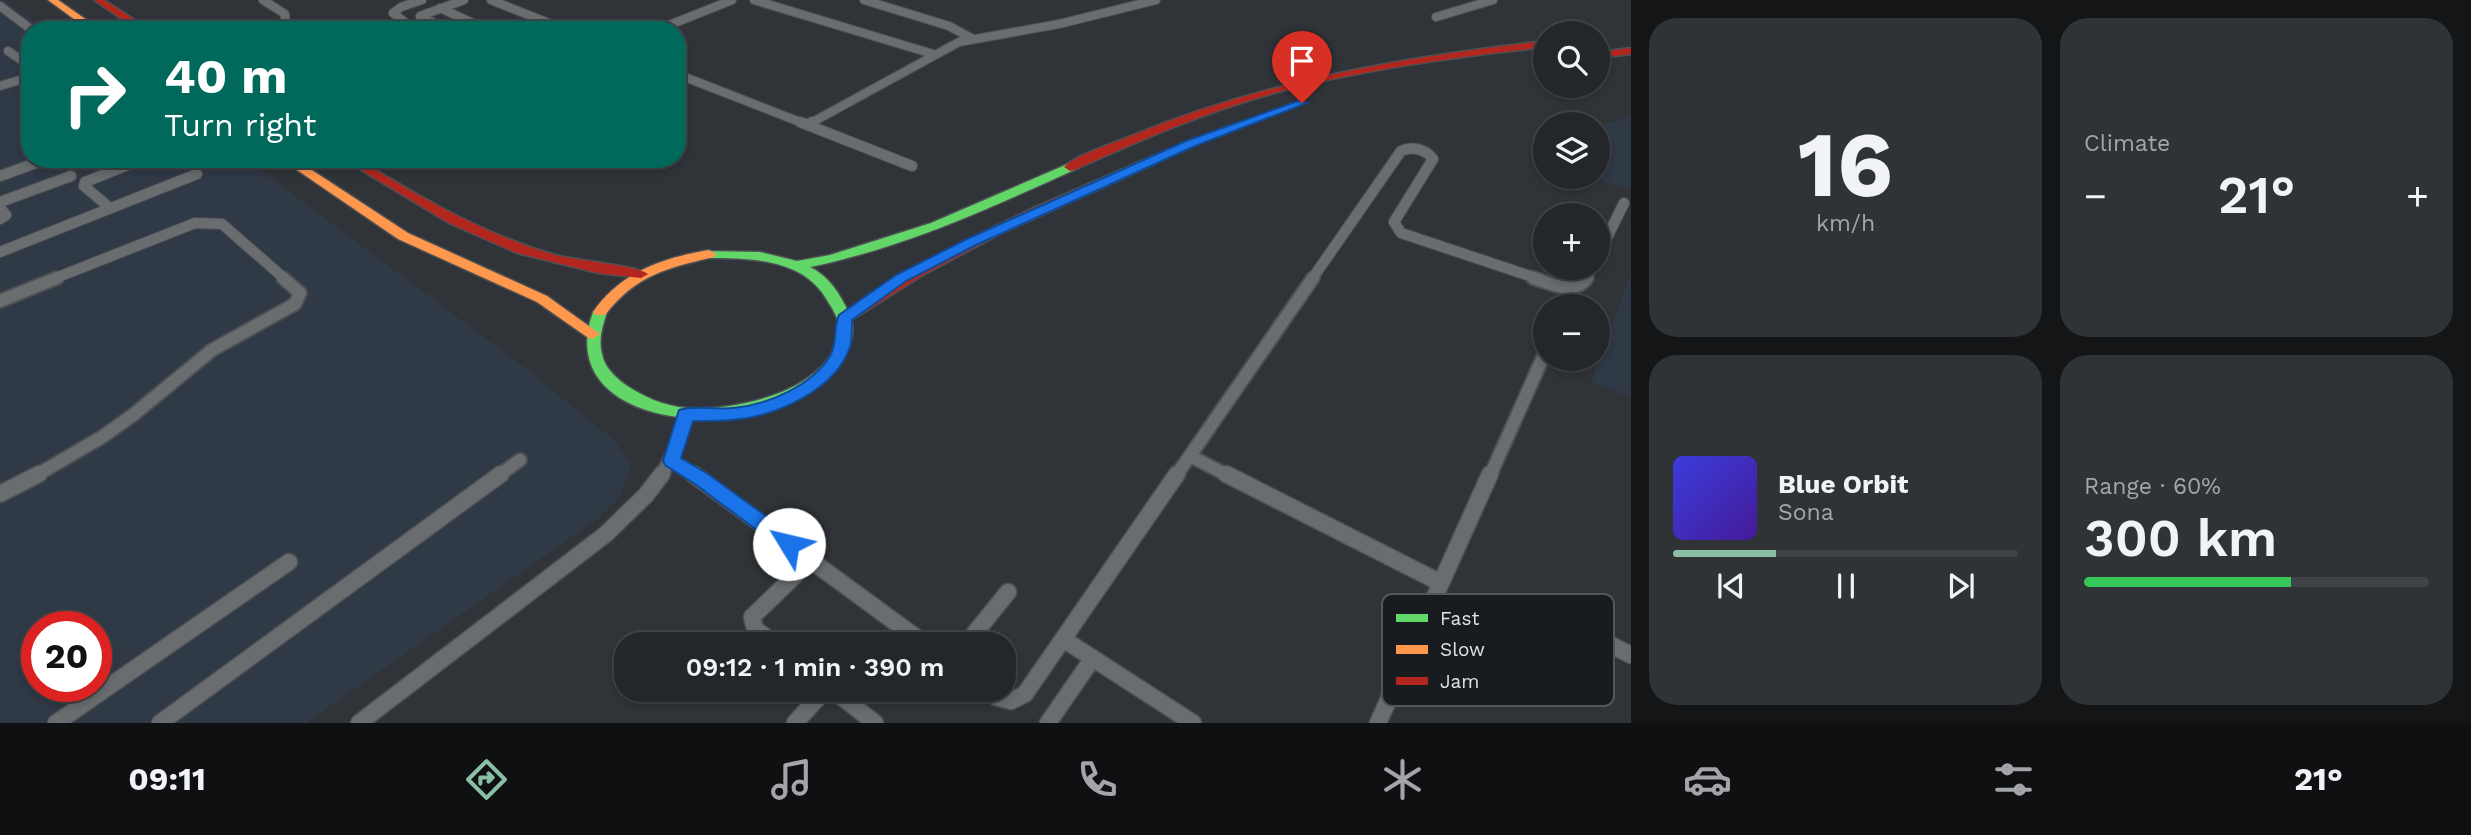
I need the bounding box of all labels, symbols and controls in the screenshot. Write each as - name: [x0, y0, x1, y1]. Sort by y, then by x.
- map controls: [1533, 21, 1610, 371]
- button: search: [1533, 21, 1610, 98]
- pin: [1272, 31, 1332, 103]
- icon: arrive: [1283, 42, 1321, 80]
- text: 40 m: [164, 47, 287, 105]
- icon: right: [49, 49, 140, 140]
- text: Turn right: [164, 106, 316, 144]
- text: 16: [1798, 111, 1893, 218]
- button: layers: [1533, 112, 1610, 189]
- text: Climate: [2084, 130, 2170, 157]
- text: 21°: [2218, 165, 2295, 226]
- text: −: [2084, 174, 2107, 218]
- text: +: [2406, 174, 2429, 218]
- button: +: [1533, 203, 1610, 280]
- text: km/h: [1816, 210, 1875, 237]
- button: −: [1533, 294, 1610, 371]
- text: Blue Orbit: [1778, 469, 1908, 499]
- text: Range · 60%: [2084, 473, 2221, 500]
- text: Sona: [1778, 499, 1834, 526]
- position arrow: [752, 507, 826, 581]
- text: 300 km: [2084, 508, 2277, 569]
- icon: previous: [1712, 567, 1750, 605]
- icon: pause: [1827, 567, 1865, 605]
- icon: next: [1942, 567, 1980, 605]
- legend: [1382, 594, 1614, 706]
- text: Fast: [1440, 607, 1479, 630]
- speed limit sign: 20: [21, 611, 112, 702]
- text: Slow: [1440, 638, 1485, 661]
- text: 09:12 · 1 min · 390 m: [686, 652, 944, 682]
- text: Jam: [1440, 670, 1479, 693]
- icon: directions: [462, 755, 511, 804]
- icon: music: [767, 755, 816, 804]
- icon: phone: [1073, 755, 1122, 804]
- icon: climate: [1378, 755, 1427, 804]
- icon: car: [1683, 755, 1732, 804]
- icon: filters: [1989, 755, 2038, 804]
- text: 09:11: [128, 760, 206, 798]
- text: 21°: [2294, 760, 2343, 798]

